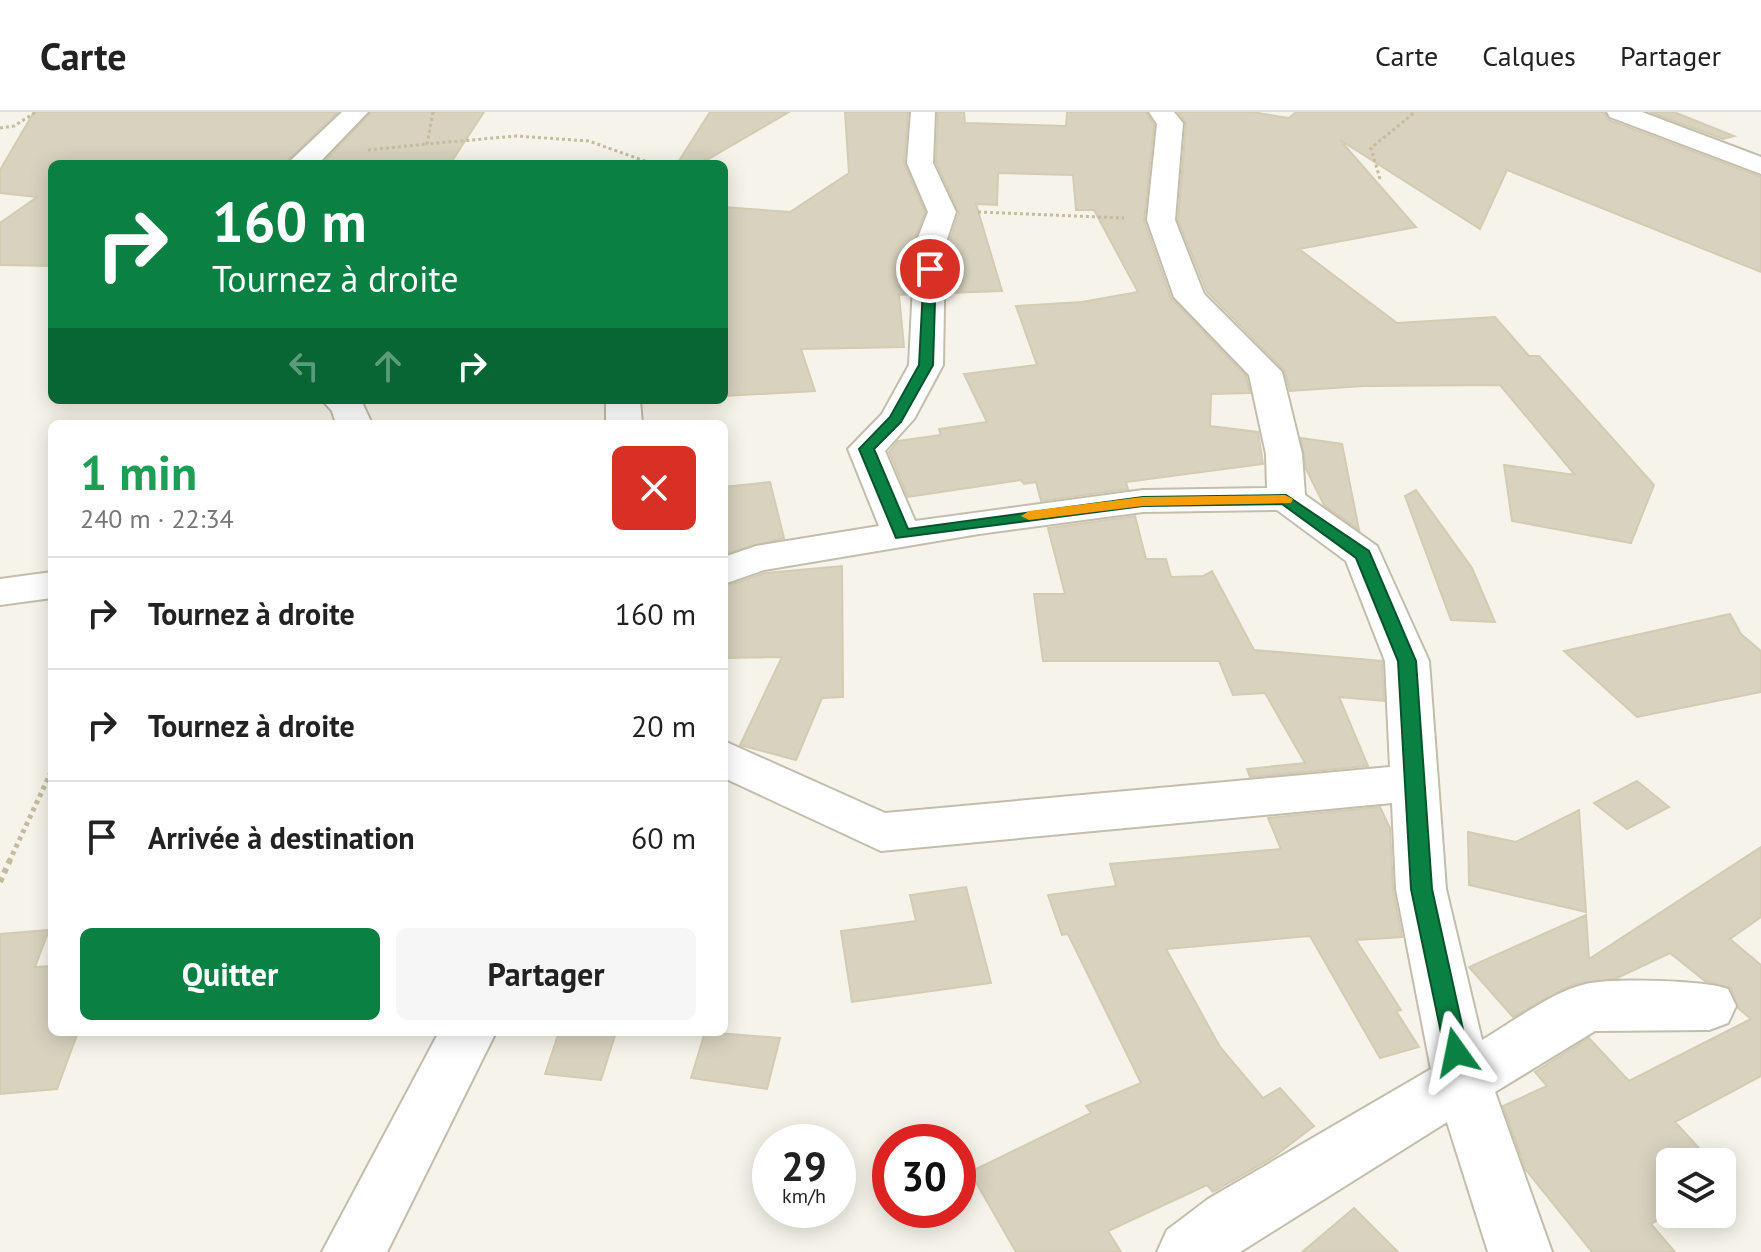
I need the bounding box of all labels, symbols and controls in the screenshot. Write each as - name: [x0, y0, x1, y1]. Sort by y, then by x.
- text: Carte: [40, 31, 127, 80]
- text: Carte: [1375, 37, 1438, 74]
- text: Calques: [1482, 37, 1576, 74]
- text: Partager: [1620, 37, 1721, 74]
- text: 160 m: [212, 185, 367, 257]
- icon: right: [80, 192, 184, 296]
- pin: [896, 235, 964, 303]
- icon: arrive: [908, 247, 952, 291]
- text: Tournez à droite: [212, 255, 459, 302]
- icon: left: [282, 344, 326, 388]
- icon: ahead: [366, 344, 410, 388]
- icon: right: [450, 344, 494, 388]
- text: 1 min: [80, 441, 197, 503]
- button: close: [612, 446, 696, 530]
- text: 240 m · 22:34: [80, 502, 234, 535]
- icon: right: [80, 591, 124, 635]
- text: Tournez à droite: [148, 594, 355, 633]
- text: 160 m: [615, 594, 696, 633]
- icon: right: [80, 703, 124, 747]
- text: Tournez à droite: [148, 706, 355, 745]
- text: 20 m: [631, 706, 696, 745]
- icon: arrive: [80, 815, 124, 859]
- text: Arrivée à destination: [148, 818, 415, 857]
- text: 60 m: [631, 818, 696, 857]
- button: Quitter: [80, 928, 380, 1020]
- button: Partager: [396, 928, 696, 1020]
- position arrow: [1414, 1010, 1498, 1094]
- speed limit sign: 30: [872, 1124, 976, 1228]
- text: 29: [781, 1140, 827, 1192]
- map controls: [1656, 1148, 1736, 1228]
- button: layers: [1656, 1148, 1736, 1228]
- text: km/h: [782, 1183, 826, 1209]

